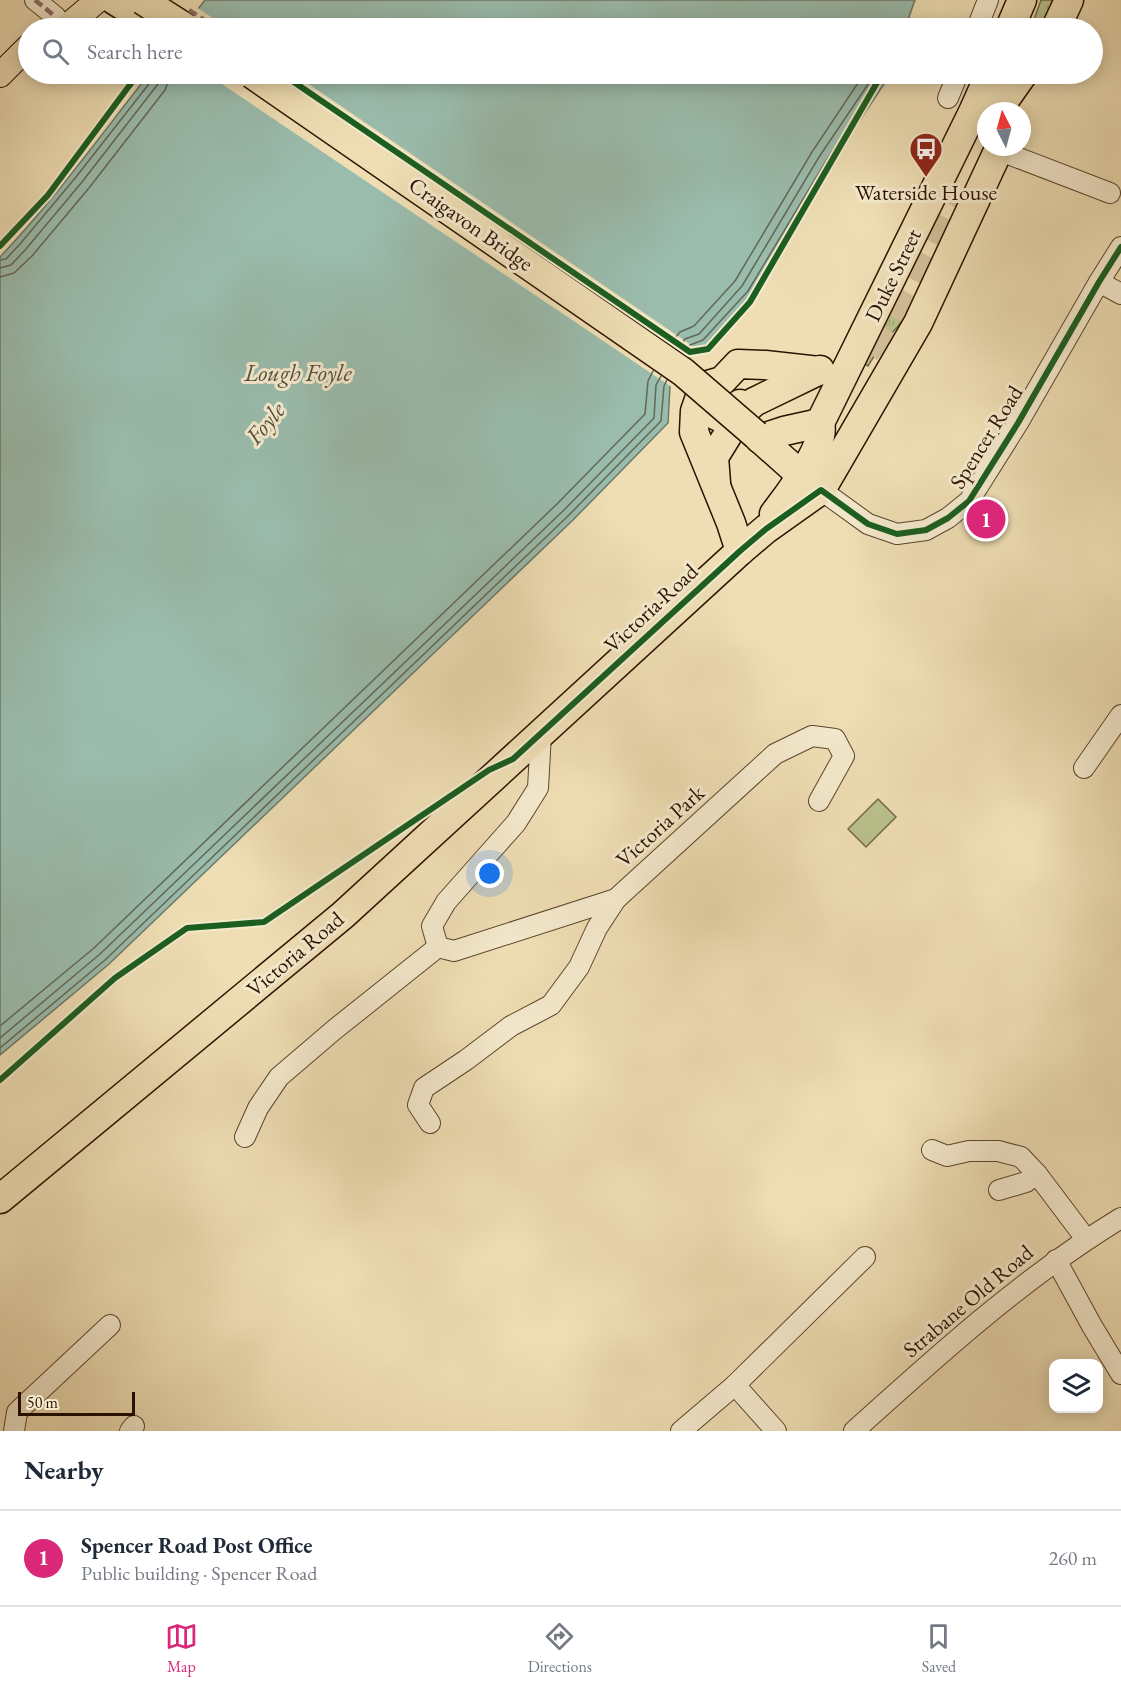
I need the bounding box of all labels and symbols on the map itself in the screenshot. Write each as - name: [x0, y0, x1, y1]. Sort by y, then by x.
- north arrow: [977, 102, 1031, 156]
- bus stop icon: Waterside House: [908, 131, 944, 178]
- street label: Craigavon Bridge: [403, 170, 539, 278]
- place label: Waterside House: [855, 178, 997, 207]
- street label: Duke Street: [858, 224, 928, 326]
- water label: Lough Foyle: [243, 357, 352, 388]
- street label: Spencer Road: [943, 379, 1030, 494]
- water label: Foyle: [238, 395, 292, 451]
- pin: 1: [966, 496, 1006, 542]
- street label: Victoria Road: [598, 556, 705, 659]
- street label: Victoria Park: [609, 778, 711, 874]
- your location: [475, 859, 504, 888]
- street label: Victoria Road: [240, 904, 350, 1003]
- street label: Strabane Old Road: [897, 1238, 1040, 1364]
- scale bar: [18, 1389, 135, 1416]

